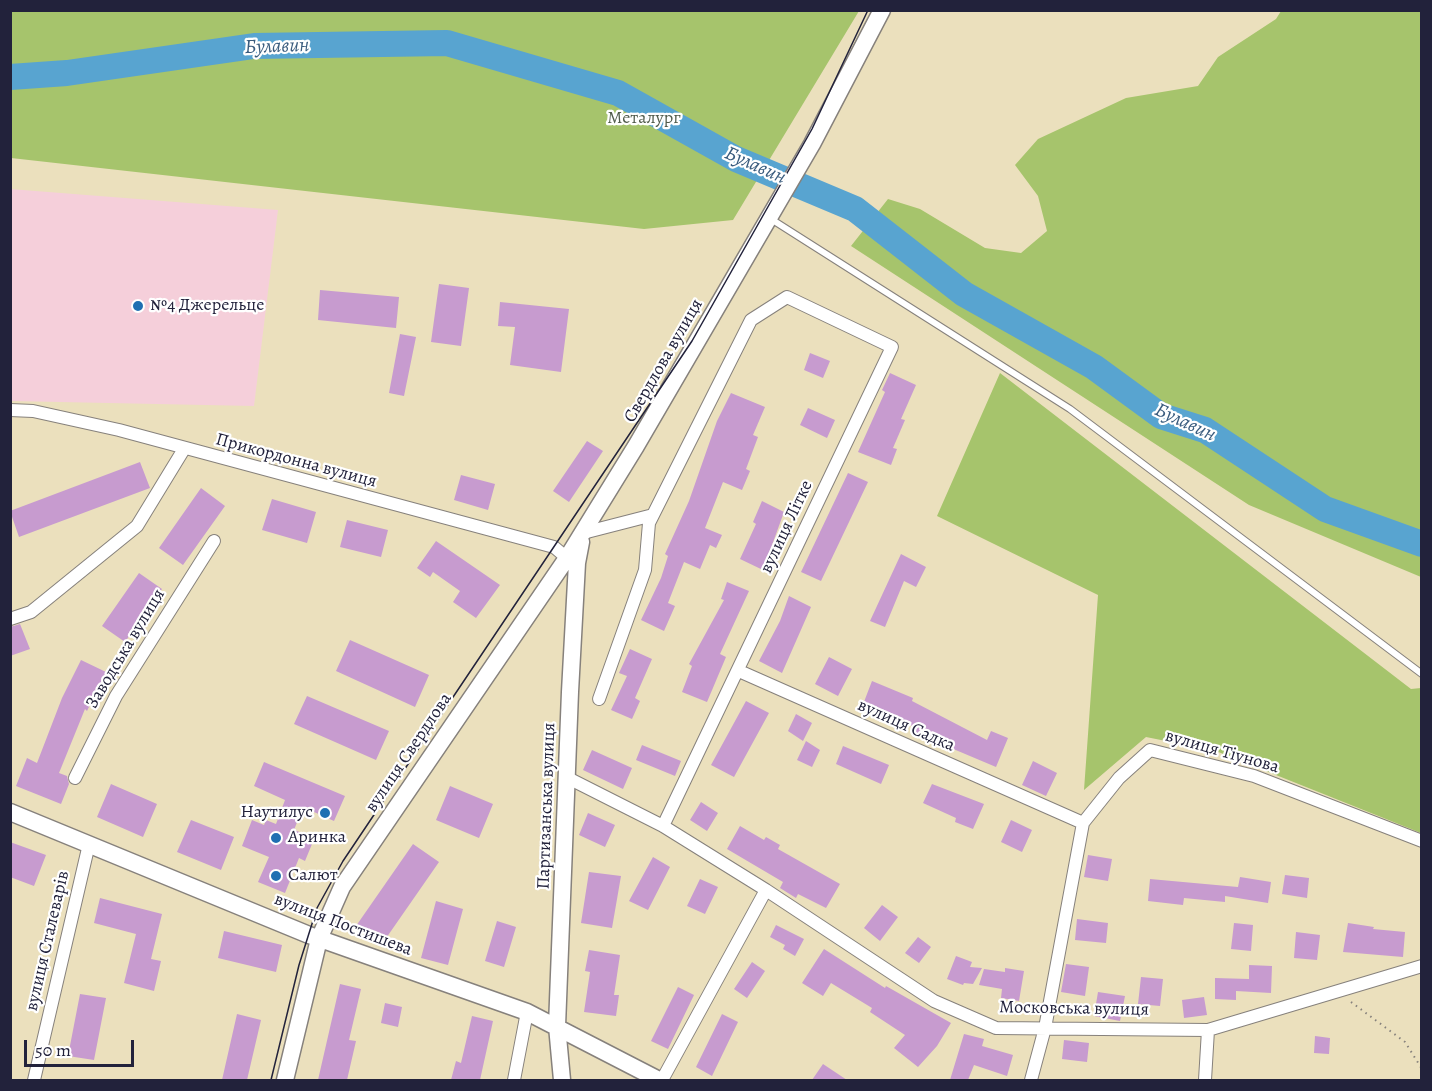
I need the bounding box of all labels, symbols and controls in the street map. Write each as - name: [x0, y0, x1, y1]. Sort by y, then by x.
- water label: Булавин: [244, 34, 310, 60]
- park label: Металург: [607, 108, 681, 130]
- water label: Булавин: [721, 142, 789, 190]
- place label: №4 Джерельце: [150, 295, 264, 317]
- street label: Свердлова вулиця: [620, 295, 708, 427]
- marker: №4 Джерельце: [131, 299, 145, 313]
- water label: Булавин: [1151, 398, 1219, 448]
- street label: Прикордонна вулиця: [213, 429, 379, 493]
- street label: вулиця Літке: [756, 477, 818, 577]
- street label: Заводська вулиця: [82, 585, 170, 713]
- street label: вулиця Свердлова: [361, 689, 457, 817]
- street label: вулиця Садка: [854, 695, 958, 757]
- street label: Партизанська вулиця: [533, 722, 561, 890]
- street label: вулиця Тіунова: [1163, 725, 1281, 779]
- place label: Наутилус: [241, 802, 313, 824]
- marker: Наутилус: [318, 806, 332, 820]
- place label: Аринка: [288, 827, 346, 849]
- marker: Аринка: [269, 831, 283, 845]
- place label: Салют: [288, 865, 338, 887]
- street label: вулиця Сталеварів: [21, 869, 75, 1013]
- marker: Салют: [269, 869, 283, 883]
- street label: вулиця Постишева: [271, 889, 415, 961]
- street label: Московська вулиця: [999, 997, 1149, 1021]
- scale bar: [27, 1028, 136, 1066]
- text: 50 m: [35, 1038, 71, 1062]

